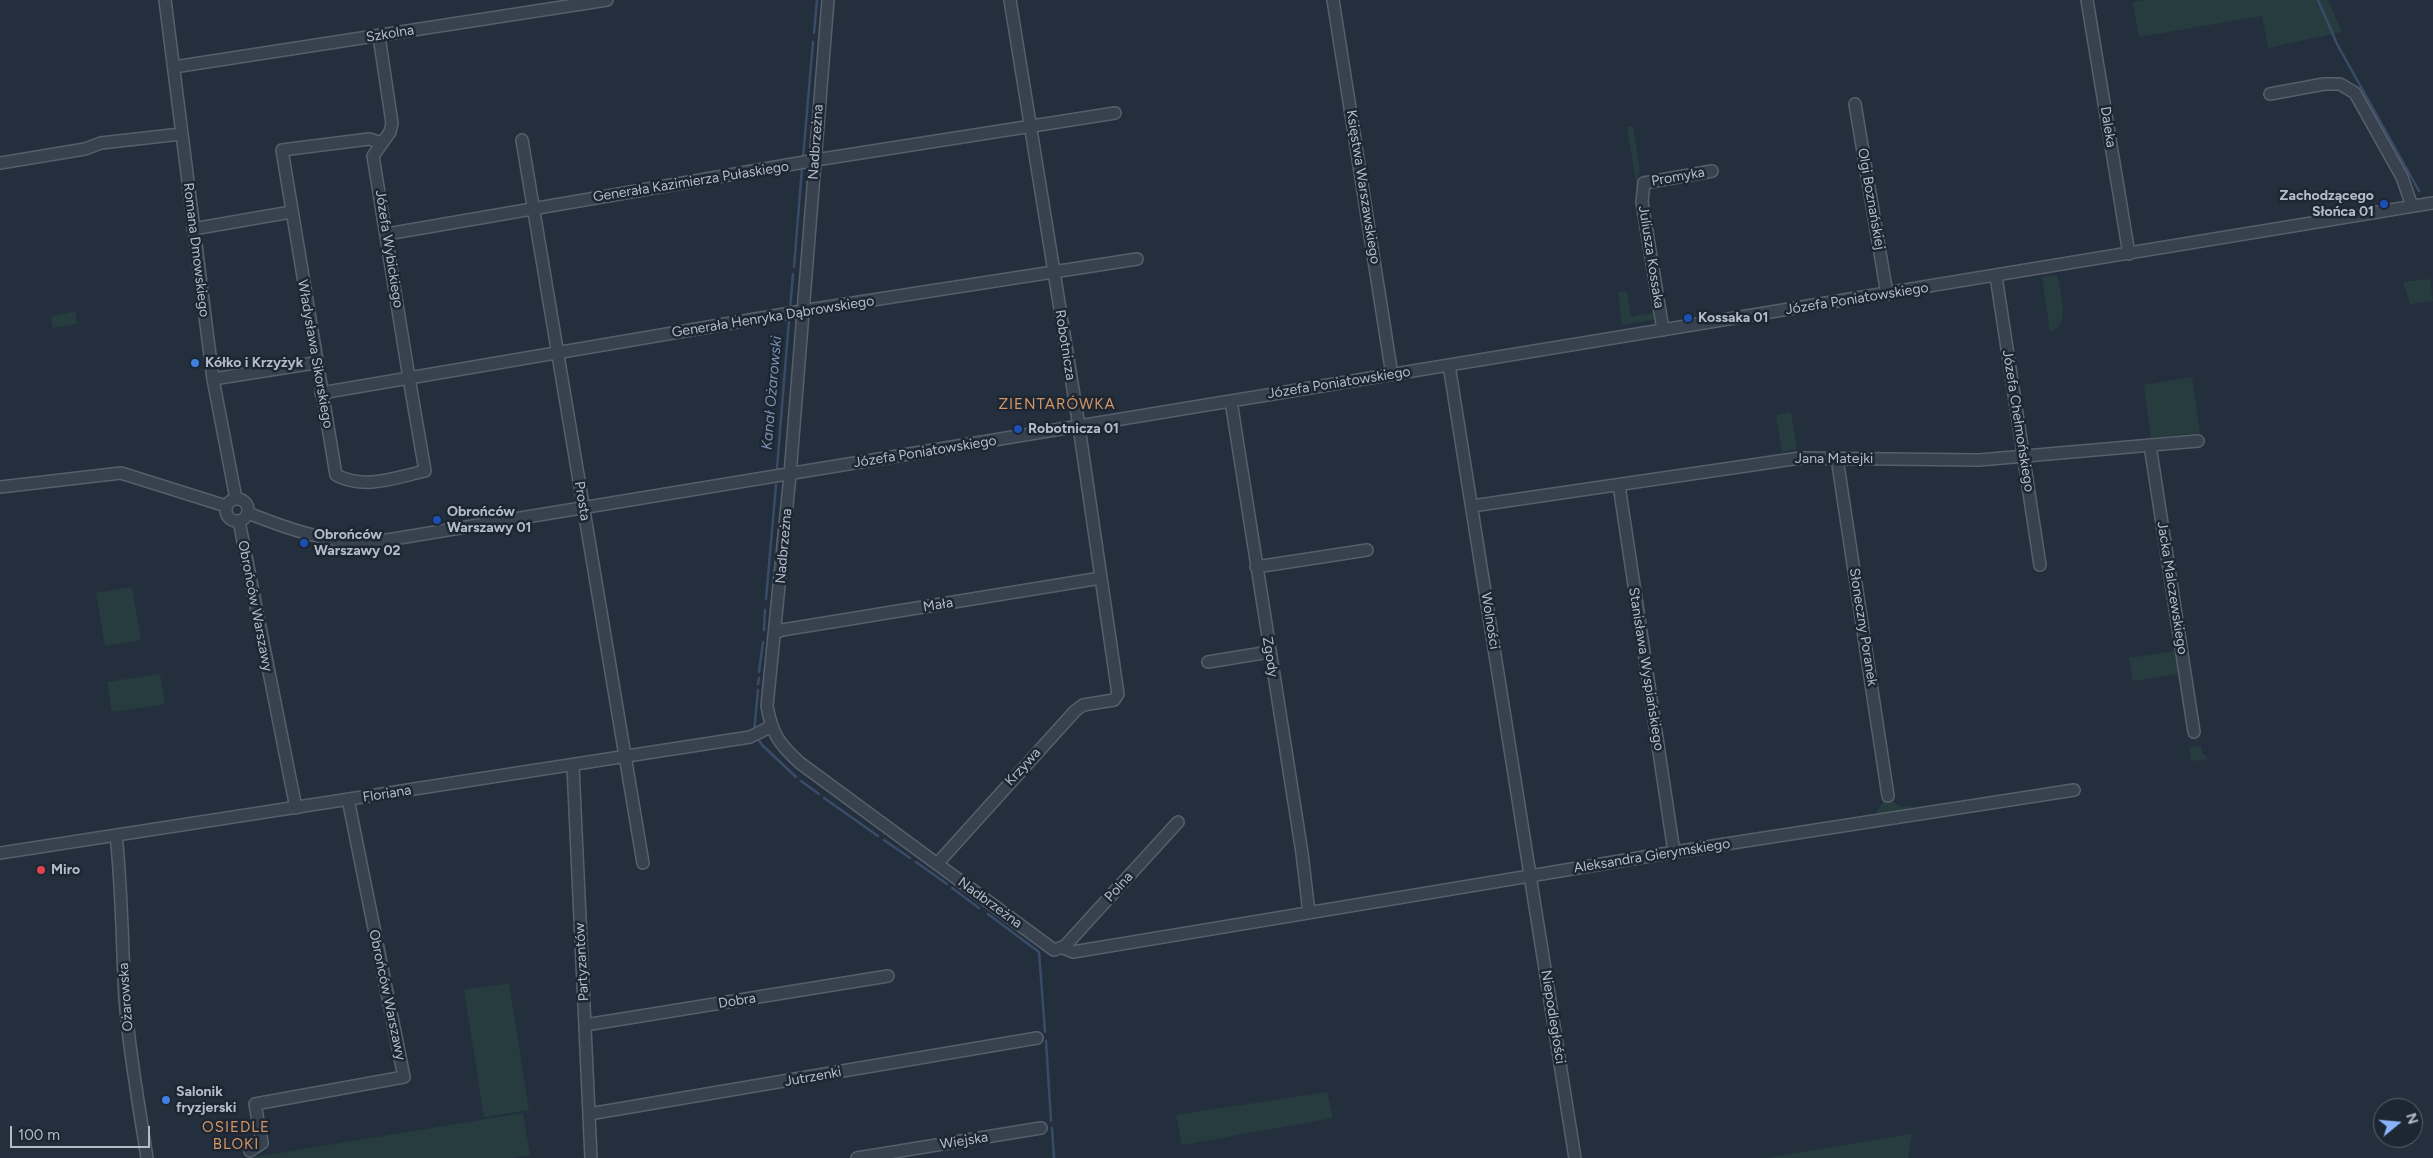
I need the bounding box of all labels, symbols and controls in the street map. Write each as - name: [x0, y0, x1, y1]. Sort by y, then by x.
- street label: Szkolna: [365, 22, 415, 46]
- street label: Nadbrzeżna: [805, 104, 827, 180]
- street label: Daleka: [2096, 105, 2120, 149]
- street label: Księstwa Warszawskiego: [1343, 109, 1383, 265]
- street label: Olgi Boznańskiej: [1854, 147, 1888, 251]
- street label: Generała Kazimierza Pułaskiego: [592, 158, 790, 206]
- street label: Promyka: [1650, 164, 1706, 190]
- street label: Romana Dmowskiego: [179, 182, 213, 318]
- place label: Zachodzącego Słońca 01: [2280, 188, 2374, 220]
- street label: Józefa Wybickiego: [371, 189, 407, 309]
- marker: Zachodzącego Słońca 01: [2378, 198, 2390, 210]
- street label: Juliusza Kossaka: [1635, 204, 1667, 310]
- street label: Władysława Sikorskiego: [294, 278, 336, 430]
- street label: Józefa Poniatowskiego: [1784, 279, 1930, 319]
- street label: Generała Henryka Dąbrowskiego: [671, 293, 875, 341]
- street label: Robotnicza: [1051, 309, 1079, 381]
- place label: Kossaka 01: [1698, 310, 1768, 326]
- marker: Kossaka 01: [1682, 312, 1694, 324]
- water label: Kanał Ożarowski: [758, 335, 786, 451]
- street label: Józefa Chełmońskiego: [1998, 349, 2038, 493]
- place label: Kółko i Krzyżyk: [205, 355, 303, 371]
- marker: Kółko i Krzyżyk: [189, 357, 201, 369]
- street label: Józefa Poniatowskiego: [1266, 363, 1412, 403]
- district label: ZIENTARÓWKA: [997, 396, 1117, 414]
- place label: Robotnicza 01: [1028, 421, 1119, 437]
- marker: Robotnicza 01: [1012, 423, 1024, 435]
- street label: Józefa Poniatowskiego: [852, 432, 998, 472]
- street label: Jana Matejki: [1795, 451, 1873, 467]
- street label: Prosta: [571, 480, 593, 522]
- place label: Obrońców Warszawy 01: [447, 504, 531, 536]
- street label: Nadbrzeżna: [772, 508, 796, 584]
- marker: Obrońców Warszawy 01: [431, 514, 443, 526]
- street label: Jacka Malczewskiego: [2153, 520, 2191, 656]
- place label: Obrońców Warszawy 02: [314, 527, 401, 560]
- marker: Obrońców Warszawy 02: [298, 537, 310, 549]
- street label: Obrońców Warszawy: [234, 539, 276, 673]
- street label: Słoneczny Poranek: [1845, 567, 1881, 687]
- street label: Stanisława Wyspiańskiego: [1625, 586, 1667, 752]
- street label: Wolności: [1477, 591, 1503, 651]
- street label: Mała: [922, 594, 954, 616]
- street label: Zgody: [1259, 635, 1281, 679]
- street label: Krzywa: [1002, 744, 1044, 790]
- street label: Floriana: [362, 782, 412, 806]
- street label: Aleksandra Gierymskiego: [1573, 835, 1731, 877]
- place label: Miro: [51, 862, 80, 878]
- marker: Miro: [35, 864, 47, 876]
- street label: Polna: [1101, 869, 1137, 905]
- street label: Nadbrzeżna: [955, 874, 1025, 932]
- street label: Partyzantów: [572, 922, 592, 1002]
- street label: Obrońców Warszawy: [365, 928, 409, 1062]
- street label: Ożarowska: [115, 962, 137, 1032]
- street label: Niepodległości: [1537, 969, 1569, 1065]
- street label: Dobra: [717, 990, 757, 1012]
- street label: Jutrzenki: [783, 1064, 843, 1090]
- place label: Salonik fryzjerski: [176, 1084, 236, 1116]
- marker: Salonik fryzjerski: [160, 1094, 172, 1106]
- north arrow: [2373, 1098, 2423, 1148]
- text: N: [2402, 1111, 2422, 1126]
- scale bar: [12, 1116, 152, 1148]
- district label: OSIEDLE BLOKI: [201, 1119, 271, 1154]
- text: 100 m: [18, 1126, 60, 1144]
- street label: Wiejska: [939, 1129, 989, 1153]

